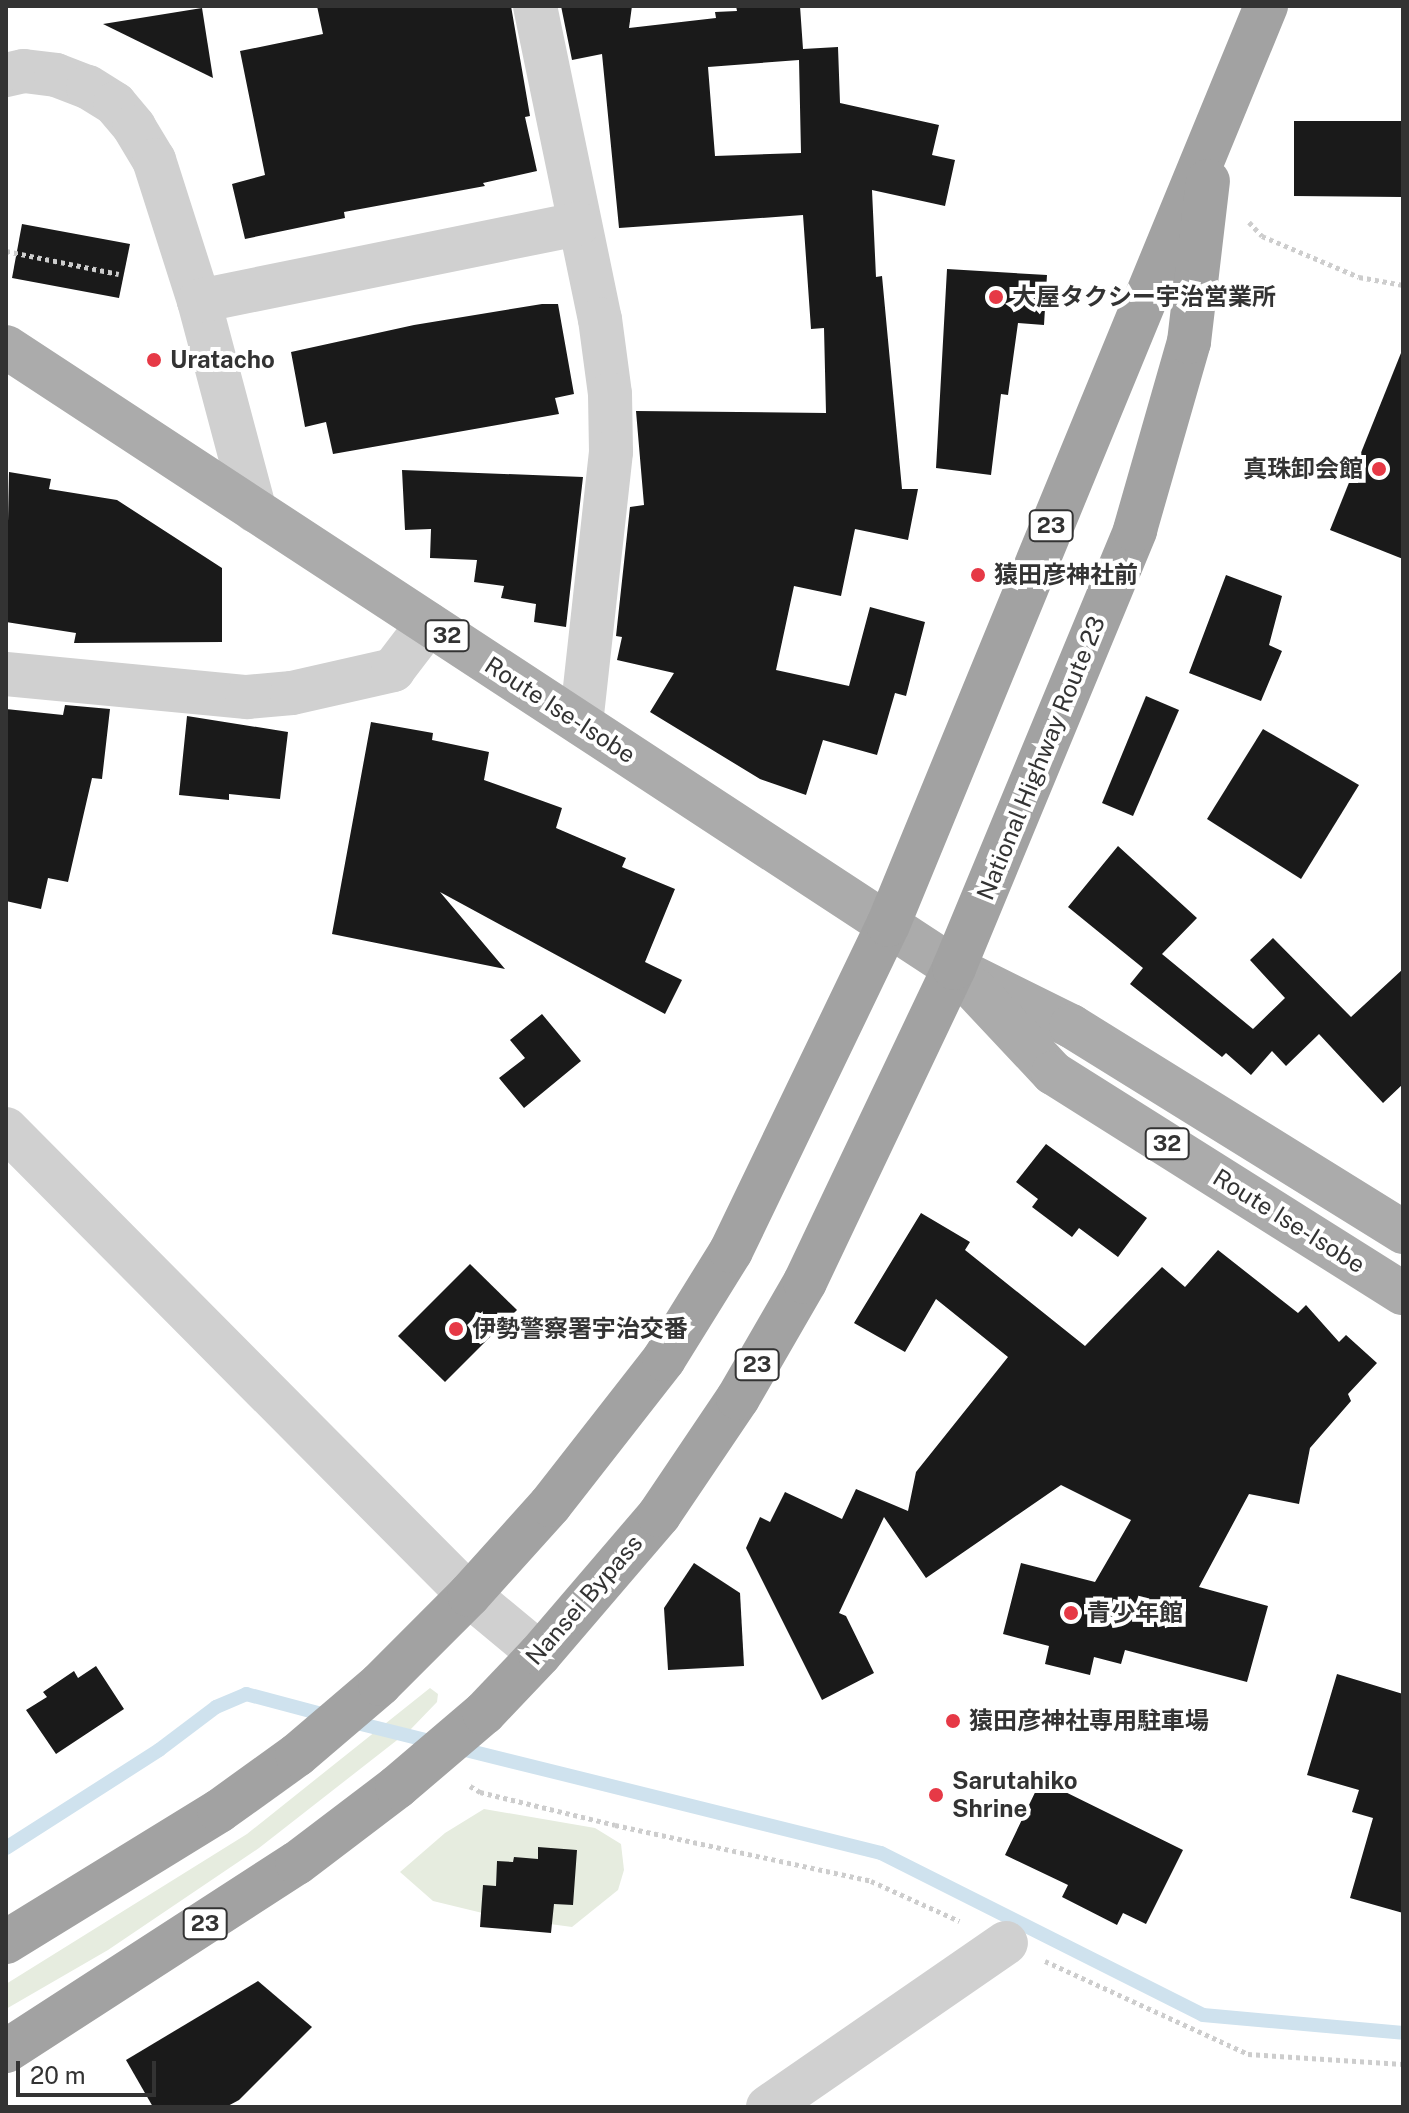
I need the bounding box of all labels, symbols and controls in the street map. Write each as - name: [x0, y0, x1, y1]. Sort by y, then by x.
- place label: 大屋タクシー宇治営業所: [1012, 283, 1276, 311]
- marker: 大屋タクシー宇治営業所: [987, 288, 1005, 306]
- place label: Uratacho: [170, 346, 275, 374]
- marker: Uratacho: [145, 351, 163, 369]
- place label: 真珠卸会館: [1243, 455, 1363, 483]
- marker: 真珠卸会館: [1370, 460, 1388, 478]
- road number: 23: [1027, 508, 1075, 544]
- place label: 猿田彦神社前: [994, 561, 1138, 589]
- marker: 猿田彦神社前: [969, 566, 987, 584]
- street label: National Highway Route 23: [971, 612, 1111, 904]
- road number: 32: [423, 618, 471, 654]
- street label: Route Ise-Isobe: [479, 651, 641, 769]
- road number: 32: [1143, 1126, 1191, 1162]
- street label: Route Ise-Isobe: [1208, 1163, 1370, 1279]
- place label: 伊勢警察署宇治交番: [472, 1315, 688, 1343]
- marker: 伊勢警察署宇治交番: [447, 1320, 465, 1338]
- road number: 23: [733, 1347, 781, 1383]
- street label: Nansei Bypass: [520, 1529, 648, 1671]
- place label: 青少年館: [1087, 1599, 1183, 1627]
- marker: 青少年館: [1062, 1604, 1080, 1622]
- place label: 猿田彦神社専用駐車場: [969, 1707, 1209, 1735]
- marker: 猿田彦神社専用駐車場: [944, 1712, 962, 1730]
- place label: Sarutahiko Shrine: [952, 1767, 1078, 1823]
- marker: Sarutahiko Shrine: [927, 1786, 945, 1804]
- road number: 23: [181, 1906, 229, 1942]
- scale bar: [20, 2045, 160, 2095]
- text: 20 m: [30, 2061, 86, 2089]

